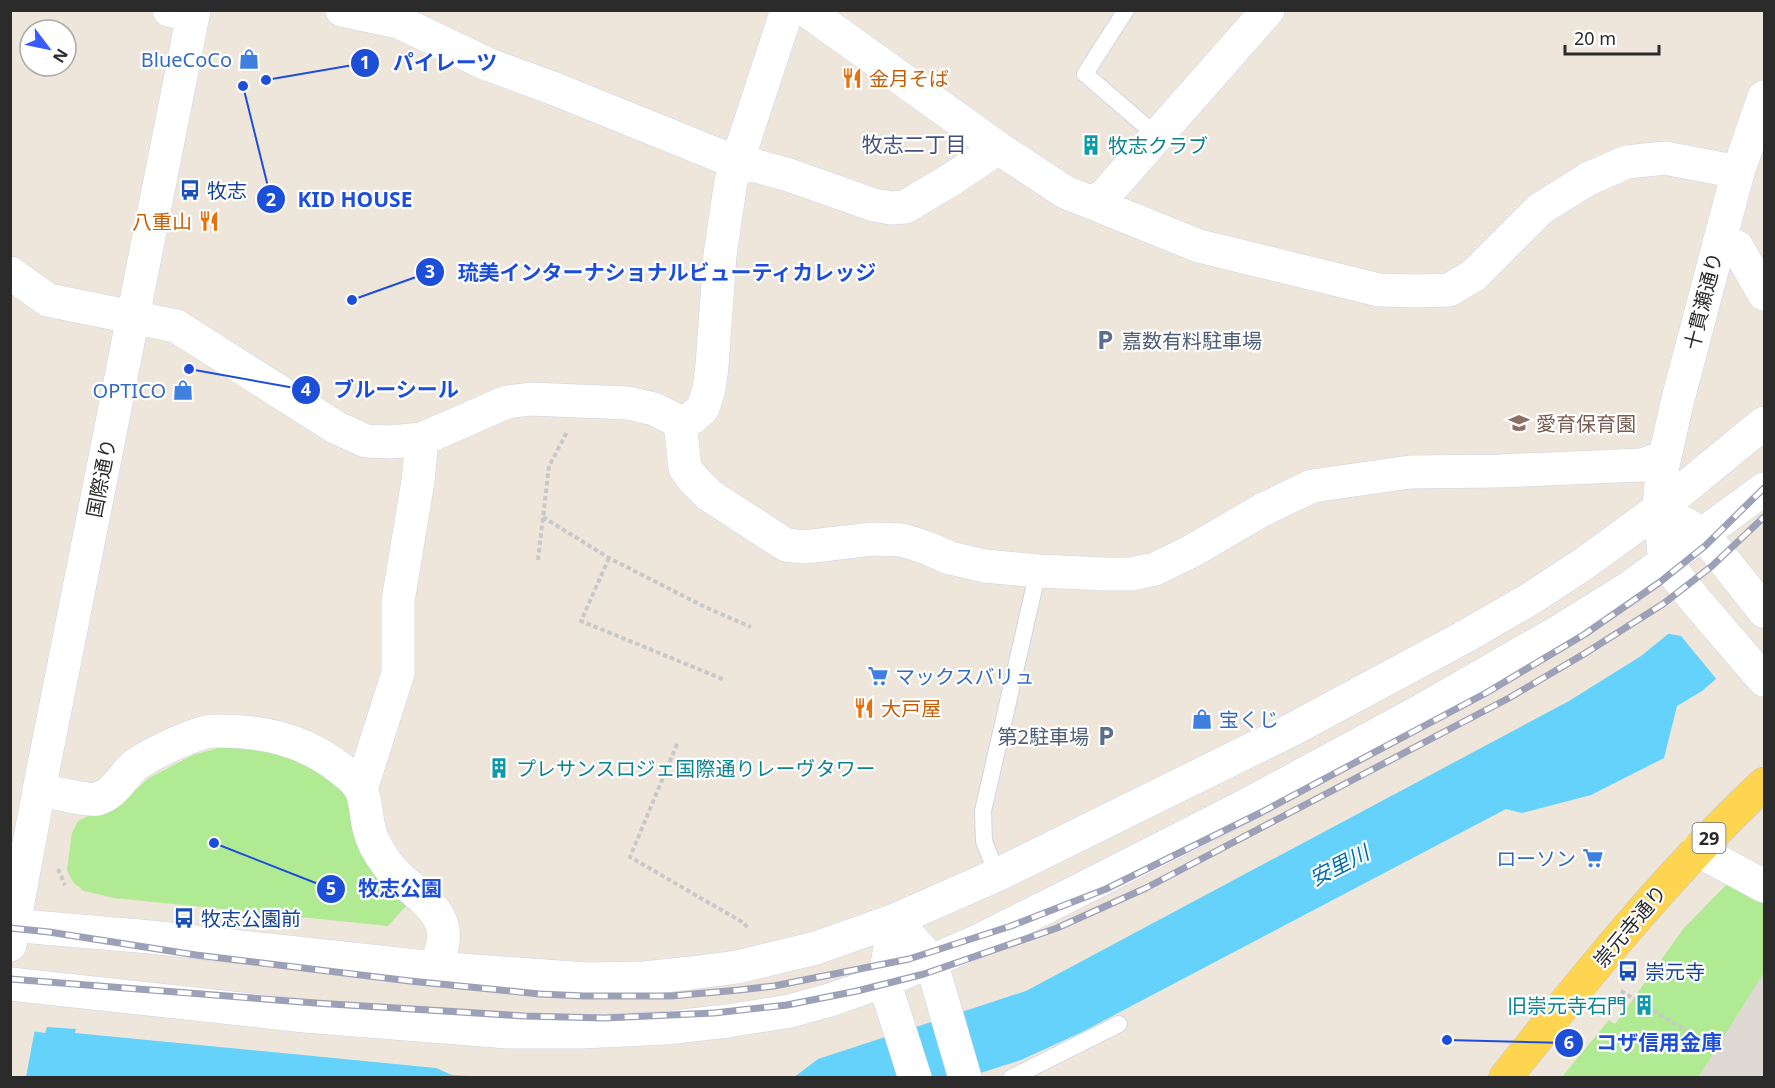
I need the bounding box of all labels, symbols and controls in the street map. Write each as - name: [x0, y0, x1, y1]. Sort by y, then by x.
- north arrow: [18, 18, 78, 78]
- scale bar: [1565, 18, 1660, 56]
- text: 20 m: [1574, 26, 1616, 50]
- callout: パイレーツ: [350, 43, 509, 82]
- text: N: [48, 45, 73, 67]
- place label: BlueCoCo: [141, 46, 232, 73]
- shop icon: BlueCoCo: [237, 47, 261, 71]
- text: パイレーツ: [393, 48, 497, 76]
- text: 1: [360, 50, 370, 74]
- place label: 金月そば: [869, 65, 949, 92]
- restaurant icon: 金月そば: [840, 66, 864, 90]
- district label: 牧志二丁目: [862, 130, 967, 158]
- place label: 牧志クラブ: [1108, 132, 1208, 159]
- building icon: 牧志クラブ: [1079, 133, 1103, 157]
- place label: 牧志: [207, 177, 247, 204]
- bus stop icon: 牧志: [178, 178, 202, 202]
- callout: KID HOUSE: [256, 180, 425, 219]
- text: KID HOUSE: [298, 185, 412, 213]
- text: 2: [266, 187, 276, 211]
- place label: 八重山: [132, 208, 192, 235]
- restaurant icon: 八重山: [197, 209, 221, 233]
- street label: 十貫瀬通り: [1678, 249, 1728, 353]
- callout: 琉美インターナショナルビューティカレッジ: [415, 253, 889, 292]
- text: 琉美インターナショナルビューティカレッジ: [458, 258, 876, 286]
- text: 3: [425, 259, 435, 283]
- place label: 嘉数有料駐車場: [1122, 327, 1262, 354]
- parking icon: 嘉数有料駐車場: [1093, 328, 1117, 352]
- callout: ブルーシール: [291, 371, 471, 410]
- text: ブルーシール: [333, 375, 459, 403]
- place label: OPTICO: [93, 377, 166, 404]
- text: 4: [301, 377, 311, 401]
- shop icon: OPTICO: [171, 378, 195, 402]
- place label: 愛育保育園: [1536, 410, 1636, 437]
- school or university icon: 愛育保育園: [1507, 411, 1531, 435]
- street label: 国際通り: [80, 436, 122, 520]
- place label: マックスバリュ: [895, 663, 1034, 690]
- supermarket icon: マックスバリュ: [866, 664, 890, 688]
- place label: 大戸屋: [881, 695, 941, 722]
- restaurant icon: 大戸屋: [852, 696, 876, 720]
- place label: 宝くじ: [1219, 706, 1279, 733]
- shop icon: 宝くじ: [1190, 707, 1214, 731]
- place label: 第2駐車場: [998, 723, 1089, 750]
- parking icon: 第2駐車場: [1094, 724, 1118, 748]
- place label: プレサンスロジェ国際通りレーヴタワー: [516, 755, 876, 782]
- building icon: プレサンスロジェ国際通りレーヴタワー: [487, 756, 511, 780]
- road number: 29: [1692, 823, 1726, 853]
- water label: 安里川: [1305, 837, 1375, 892]
- place label: ローソン: [1496, 845, 1576, 872]
- supermarket icon: ローソン: [1581, 846, 1605, 870]
- callout: 牧志公園: [316, 870, 454, 909]
- text: 牧志公園: [358, 874, 442, 902]
- text: 5: [326, 876, 336, 900]
- street label: 崇元寺通り: [1588, 879, 1672, 973]
- place label: 牧志公園前: [201, 905, 301, 932]
- bus stop icon: 牧志公園前: [172, 906, 196, 930]
- place label: 崇元寺: [1645, 958, 1705, 985]
- bus stop icon: 崇元寺: [1616, 959, 1640, 983]
- place label: 旧崇元寺石門: [1507, 992, 1627, 1019]
- building icon: 旧崇元寺石門: [1632, 993, 1656, 1017]
- callout: コザ信用金庫: [1554, 1023, 1734, 1062]
- text: コザ信用金庫: [1596, 1028, 1722, 1056]
- text: 6: [1564, 1030, 1574, 1054]

